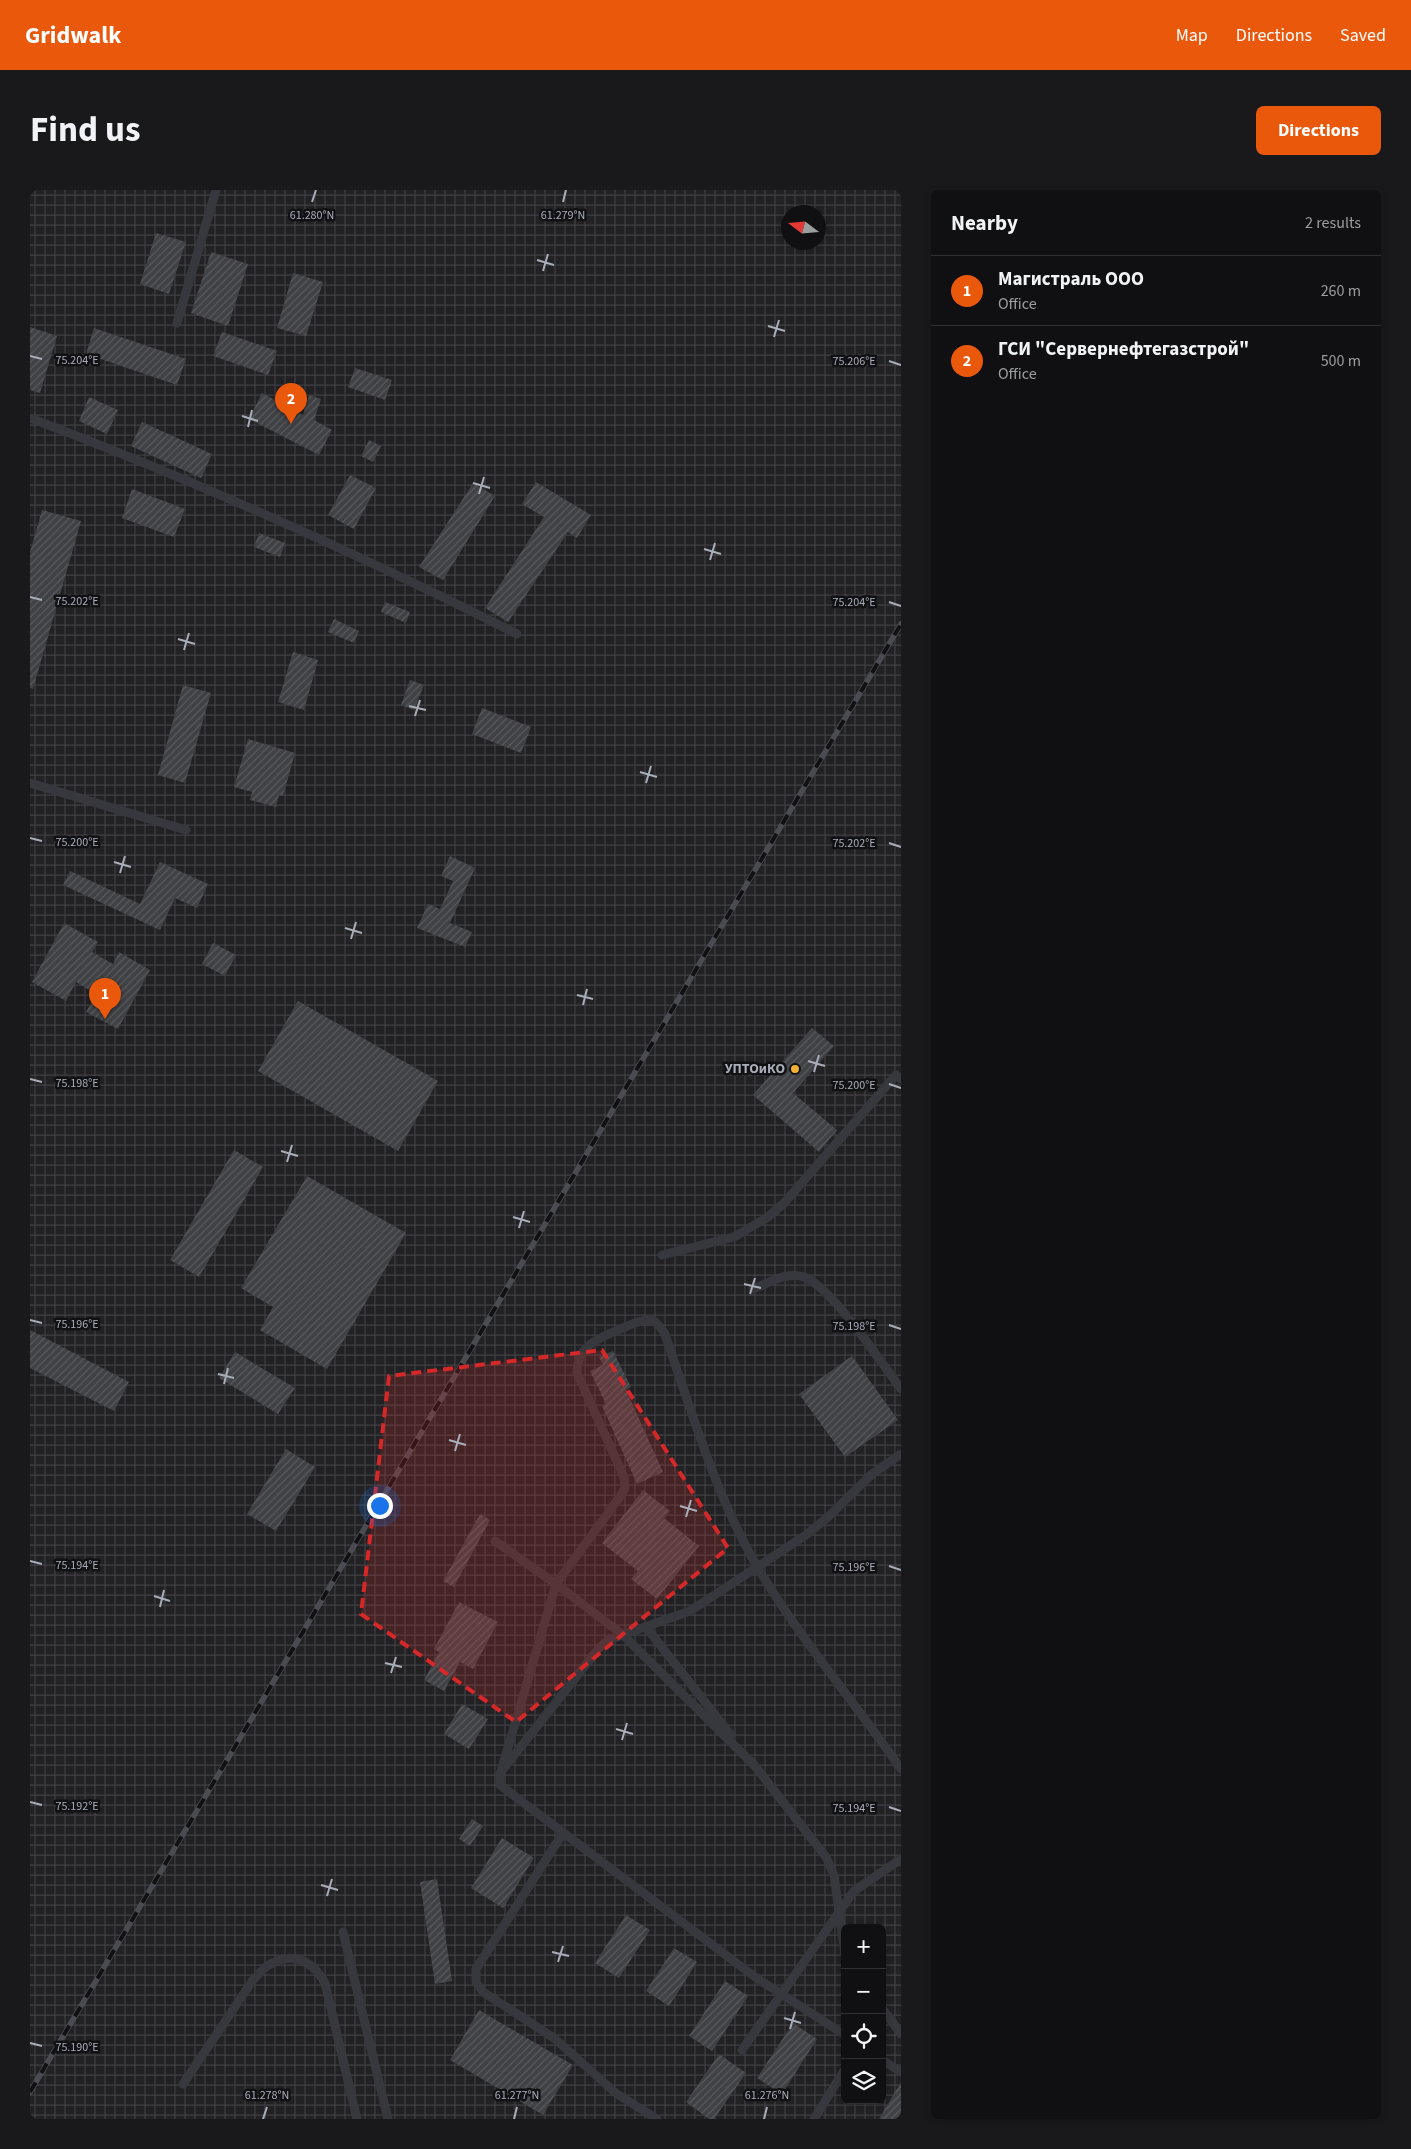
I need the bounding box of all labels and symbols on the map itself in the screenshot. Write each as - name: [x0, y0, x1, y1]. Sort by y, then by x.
- north arrow: [781, 205, 826, 250]
- text: 61.280°N: [290, 207, 334, 224]
- text: 61.279°N: [541, 207, 585, 224]
- text: 75.204°E: [55, 352, 99, 369]
- text: 75.206°E: [832, 353, 876, 370]
- pin: 2: [275, 383, 307, 424]
- text: 75.202°E: [55, 593, 99, 610]
- text: 75.204°E: [832, 594, 876, 611]
- text: 75.200°E: [55, 834, 99, 851]
- text: 75.202°E: [832, 835, 876, 852]
- pin: 1: [89, 978, 121, 1019]
- place label: УПТОиКО: [725, 1059, 785, 1079]
- marker: УПТОиКО: [789, 1063, 801, 1075]
- text: 75.198°E: [55, 1075, 99, 1092]
- text: 75.200°E: [832, 1077, 876, 1094]
- text: 75.196°E: [55, 1316, 99, 1333]
- text: 75.198°E: [832, 1318, 876, 1335]
- your location: [367, 1493, 393, 1519]
- text: 75.194°E: [55, 1557, 99, 1574]
- text: 75.196°E: [832, 1559, 876, 1576]
- text: 75.192°E: [55, 1798, 99, 1815]
- text: 75.194°E: [832, 1800, 876, 1817]
- text: 75.190°E: [55, 2039, 99, 2056]
- text: 61.278°N: [245, 2087, 289, 2104]
- text: 61.277°N: [495, 2087, 539, 2104]
- text: 61.276°N: [745, 2087, 789, 2104]

